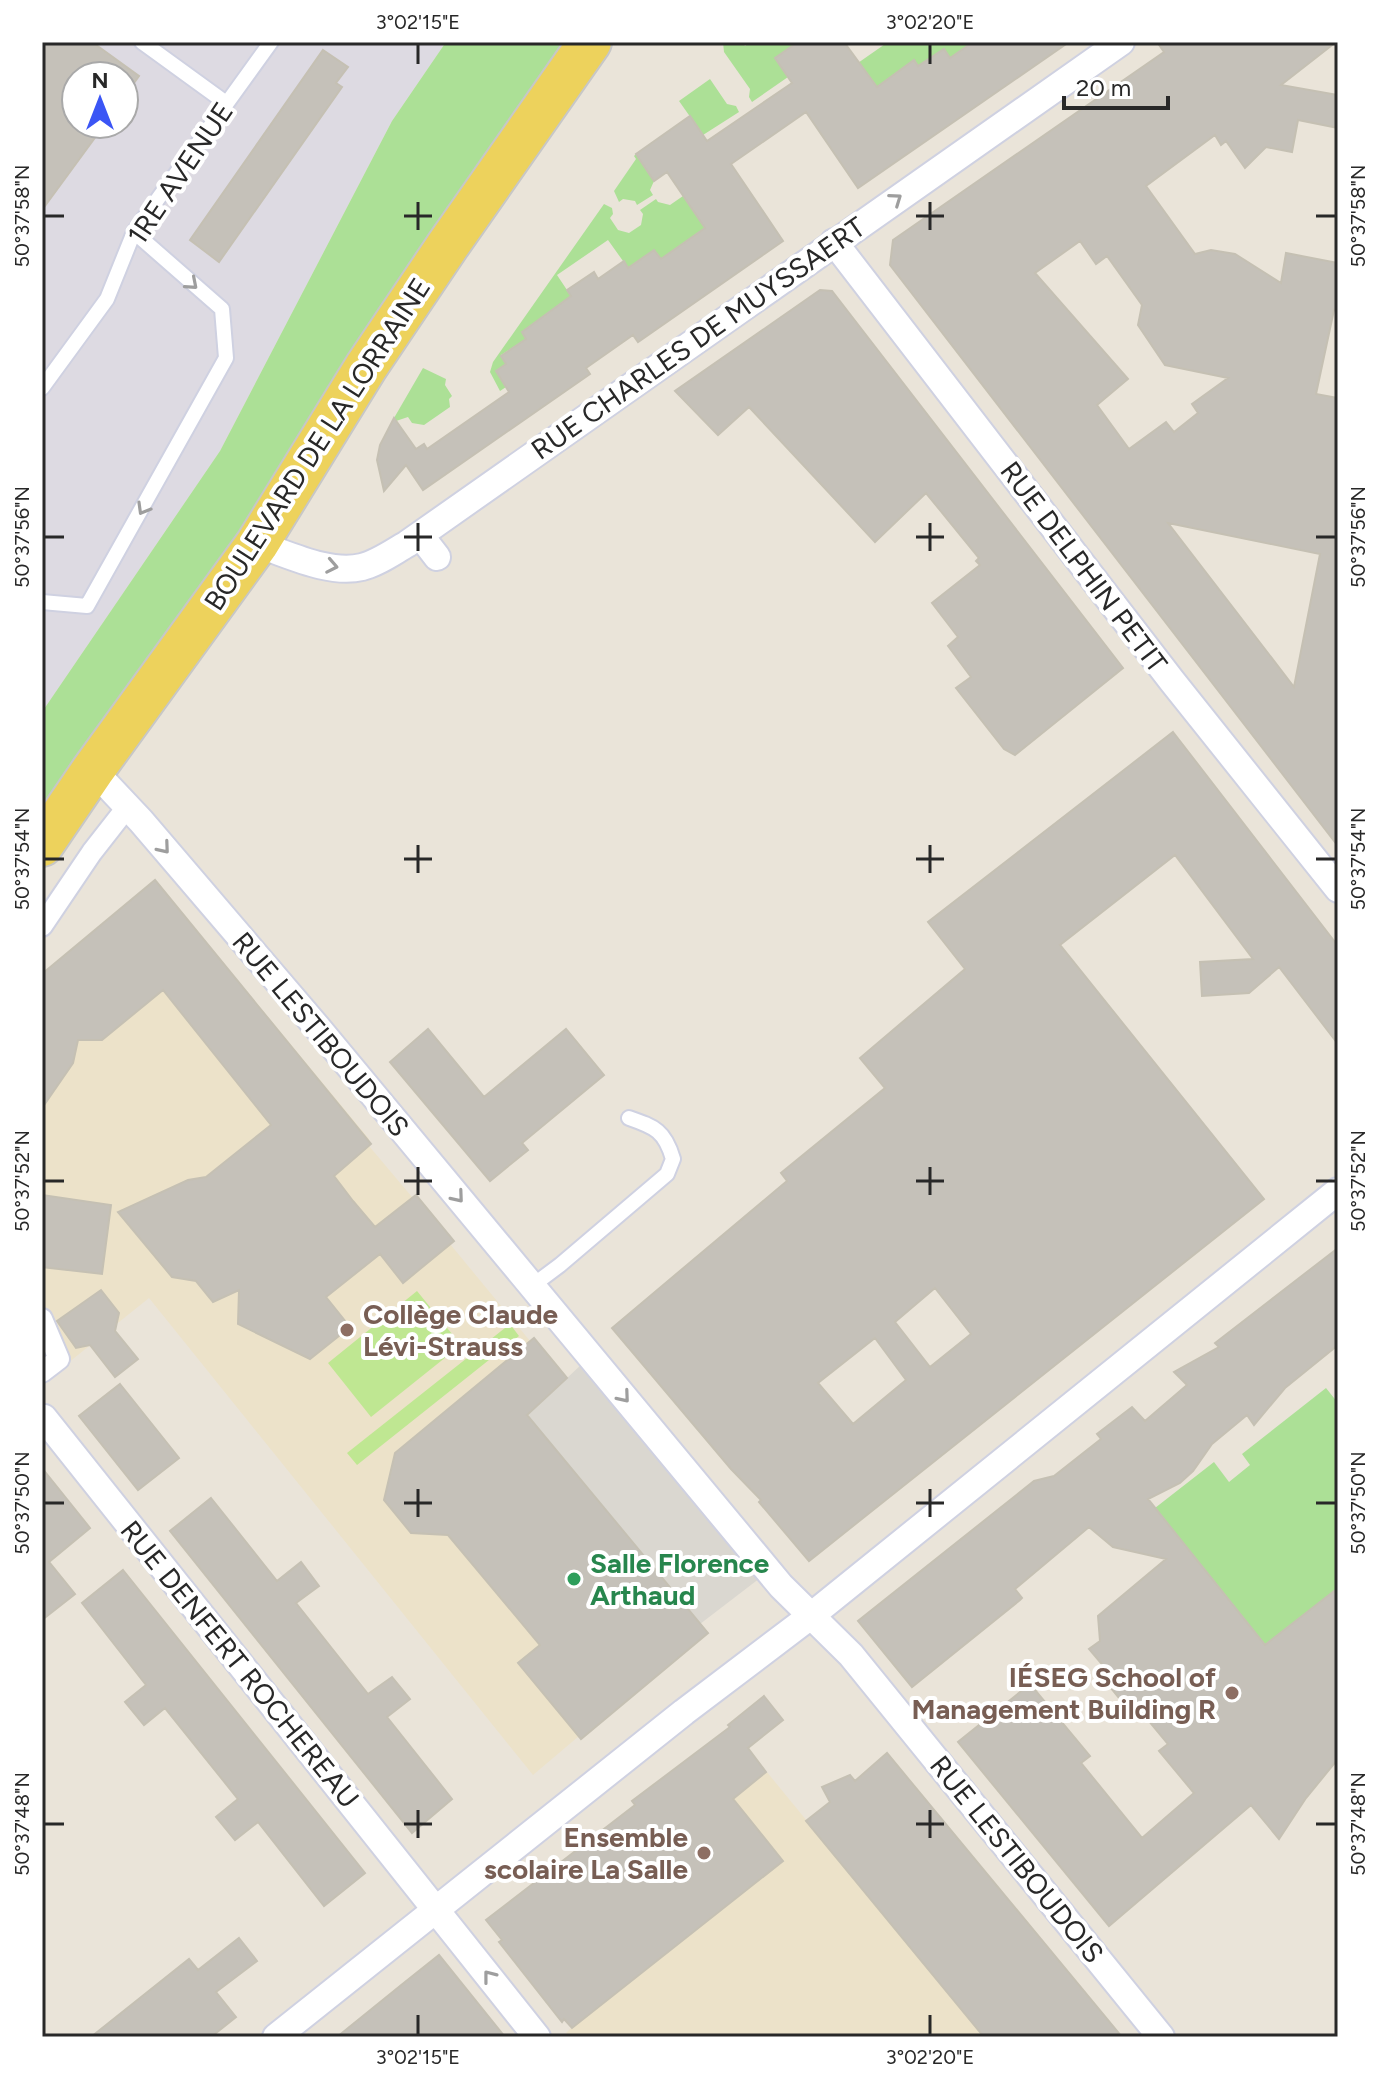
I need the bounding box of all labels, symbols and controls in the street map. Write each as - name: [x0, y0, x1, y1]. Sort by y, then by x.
- text: 3°02'15"E: [376, 10, 460, 34]
- text: 3°02'20"E: [886, 10, 974, 34]
- north arrow: [60, 60, 140, 140]
- scale bar: [1064, 60, 1168, 110]
- text: N: [91, 67, 109, 94]
- text: 20 m: [1076, 73, 1131, 102]
- street label: 1RE AVENUE: [120, 95, 240, 251]
- text: 50°37'58"N: [10, 165, 34, 267]
- text: 50°37'58"N: [1346, 165, 1370, 267]
- one-way arrow: [887, 194, 901, 209]
- street label: RUE CHARLES DE MUYSSAERT: [525, 209, 872, 466]
- street label: BOULEVARD DE LA LORRAINE: [197, 271, 437, 617]
- one-way arrow: [183, 274, 198, 288]
- street label: RUE DELPHIN PETIT: [993, 455, 1175, 680]
- text: 50°37'56"N: [10, 486, 34, 588]
- text: 50°37'56"N: [1346, 486, 1370, 588]
- one-way arrow: [137, 500, 153, 515]
- one-way arrow: [324, 557, 338, 574]
- text: 50°37'54"N: [10, 807, 34, 911]
- text: 50°37'54"N: [1346, 807, 1370, 911]
- one-way arrow: [155, 839, 169, 854]
- street label: RUE LESTIBOUDOIS: [226, 925, 416, 1143]
- text: 50°37'52"N: [10, 1130, 34, 1232]
- text: 50°37'52"N: [1346, 1130, 1370, 1232]
- one-way arrow: [448, 1188, 463, 1202]
- place label: Collège Claude Lévi-Strauss: [363, 1297, 558, 1363]
- marker: Collège Claude Lévi-Strauss: [338, 1321, 356, 1339]
- one-way arrow: [614, 1388, 629, 1402]
- text: 50°37'50"N: [10, 1451, 34, 1555]
- text: 50°37'50"N: [1346, 1451, 1370, 1555]
- street label: RUE DENFERT ROCHEREAU: [114, 1513, 366, 1815]
- place label: Salle Florence Arthaud: [590, 1546, 769, 1612]
- marker: Salle Florence Arthaud: [565, 1570, 583, 1588]
- place label: IÉSEG School of Management Building R: [911, 1660, 1217, 1726]
- marker: IÉSEG School of Management Building R: [1223, 1684, 1241, 1702]
- street label: RUE LESTIBOUDOIS: [923, 1749, 1111, 1969]
- text: 50°37'48"N: [10, 1772, 34, 1876]
- text: 50°37'48"N: [1346, 1772, 1370, 1876]
- place label: Ensemble scolaire La Salle: [484, 1820, 688, 1886]
- marker: Ensemble scolaire La Salle: [695, 1844, 713, 1862]
- one-way arrow: [484, 1970, 498, 1985]
- text: 3°02'15"E: [376, 2045, 460, 2069]
- text: 3°02'20"E: [886, 2045, 974, 2069]

